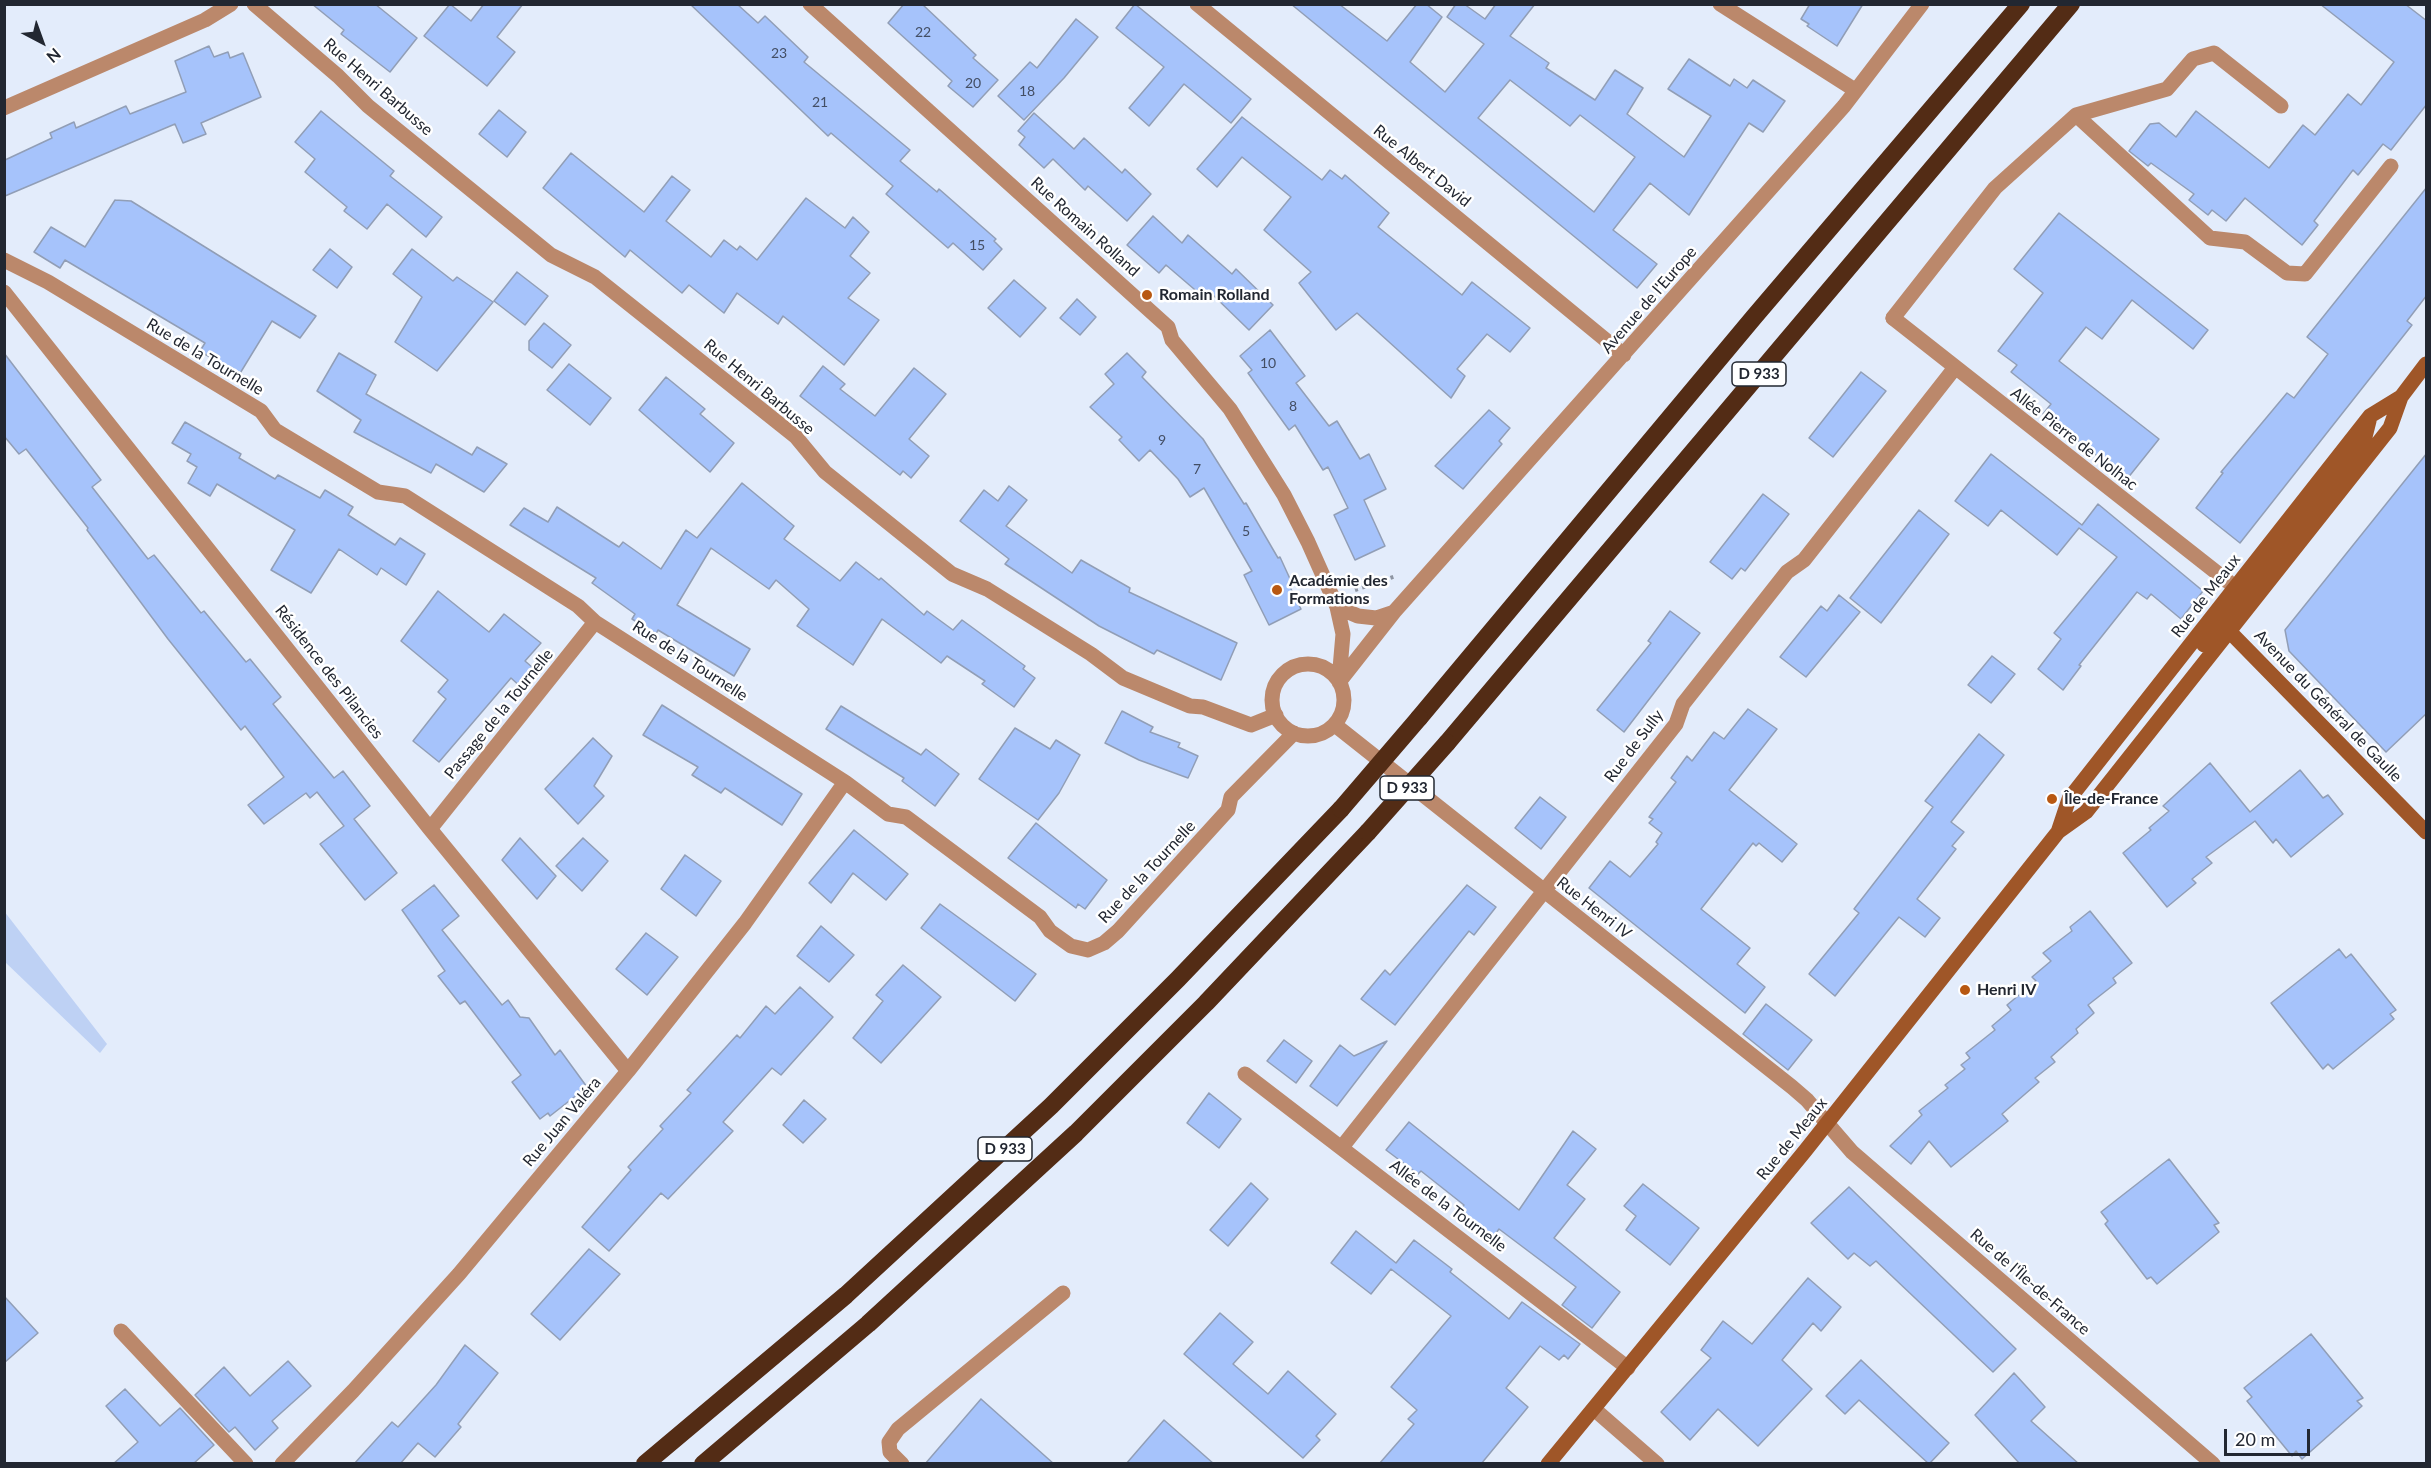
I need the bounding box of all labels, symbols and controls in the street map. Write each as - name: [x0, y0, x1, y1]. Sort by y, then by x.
- north arrow: [12, 12, 72, 72]
- house number: 22: [915, 24, 931, 40]
- street label: Rue Henri Barbusse: [319, 34, 437, 140]
- text: N: [43, 45, 65, 67]
- house number: 23: [771, 45, 787, 61]
- house number: 20: [965, 75, 981, 91]
- house number: 18: [1019, 83, 1035, 99]
- house number: 21: [812, 94, 828, 110]
- street label: Rue Albert David: [1369, 121, 1475, 211]
- street label: Rue Romain Rolland: [1027, 173, 1143, 281]
- house number: 15: [969, 237, 985, 253]
- street label: Avenue de l'Europe: [1597, 243, 1701, 357]
- place label: Romain Rolland: [1159, 285, 1270, 305]
- marker: Romain Rolland: [1140, 288, 1154, 302]
- street label: Rue de la Tournelle: [143, 314, 267, 400]
- street label: Rue Henri Barbusse: [700, 335, 818, 439]
- house number: 10: [1260, 355, 1276, 371]
- road number: D 933: [1732, 362, 1786, 386]
- street label: Allée Pierre de Nolhac: [2007, 383, 2141, 495]
- house number: 8: [1289, 398, 1297, 414]
- house number: 9: [1158, 432, 1166, 448]
- house number: 7: [1193, 461, 1201, 477]
- house number: 5: [1242, 523, 1250, 539]
- street label: Rue de Meaux: [2167, 550, 2245, 642]
- place label: Académie des Formations: [1289, 571, 1388, 609]
- marker: Académie des Formations: [1270, 583, 1284, 597]
- street label: Résidence des Pilancies: [271, 601, 387, 743]
- street label: Rue de la Tournelle: [629, 617, 751, 705]
- street label: Avenue du Général de Gaulle: [2250, 626, 2406, 786]
- street label: Passage de la Tournelle: [441, 645, 557, 783]
- street label: Rue de Sully: [1600, 706, 1668, 786]
- road number: D 933: [1380, 776, 1434, 800]
- place label: Île-de-France: [2064, 789, 2158, 809]
- marker: Île-de-France: [2045, 792, 2059, 806]
- street label: Rue de la Tournelle: [1095, 817, 1199, 927]
- street label: Rue Henri IV: [1553, 873, 1635, 943]
- place label: Henri IV: [1977, 980, 2036, 1000]
- marker: Henri IV: [1958, 983, 1972, 997]
- street label: Rue Juan Valéra: [519, 1073, 605, 1171]
- street label: Rue de Meaux: [1753, 1094, 1831, 1184]
- road number: D 933: [978, 1137, 1032, 1161]
- street label: Allée de la Tournelle: [1386, 1156, 1510, 1256]
- street label: Rue de l'Île-de-France: [1966, 1225, 2094, 1339]
- scale bar: [2227, 1417, 2312, 1455]
- text: 20 m: [2235, 1428, 2275, 1450]

